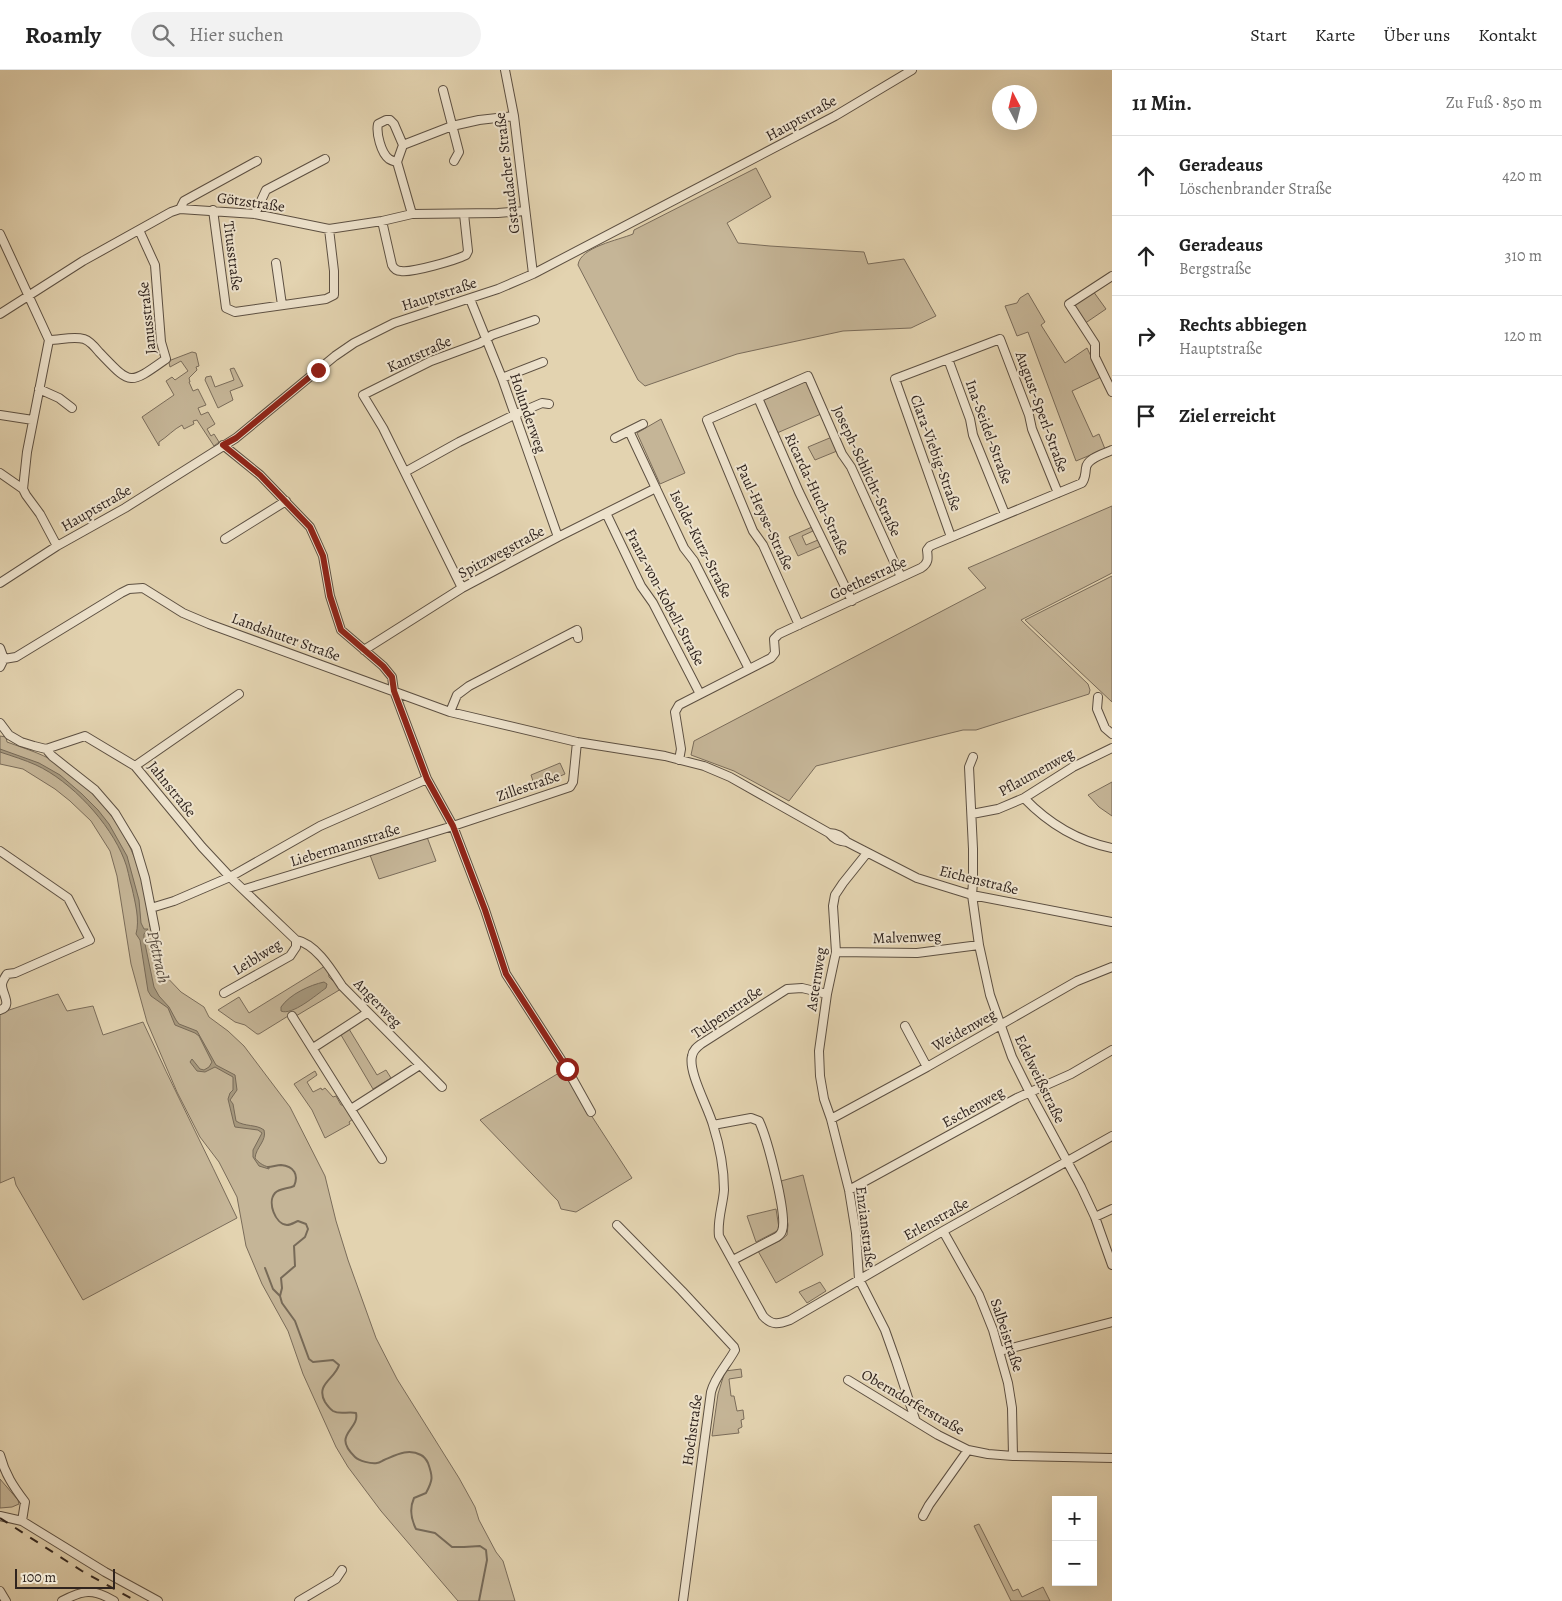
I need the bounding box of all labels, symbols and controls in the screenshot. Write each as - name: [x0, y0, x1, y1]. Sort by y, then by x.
- search box: [131, 12, 481, 57]
- text: Roamly: [25, 19, 101, 51]
- icon: search: [149, 21, 177, 49]
- text: Hier suchen: [189, 22, 283, 48]
- text: Start: [1250, 23, 1287, 47]
- text: Karte: [1315, 23, 1355, 47]
- text: Über uns: [1383, 23, 1450, 47]
- text: Kontakt: [1478, 23, 1537, 47]
- north arrow: [992, 85, 1037, 130]
- text: 11 Min.: [1132, 89, 1192, 117]
- street label: Hauptstraße: [762, 90, 840, 146]
- text: Zu Fuß · 850 m: [1446, 92, 1542, 114]
- street label: Gstaudacher Straße: [490, 111, 524, 235]
- text: Geradeaus: [1179, 152, 1263, 178]
- icon: ahead: [1132, 162, 1160, 190]
- text: 420 m: [1502, 165, 1542, 187]
- text: Löschenbrander Straße: [1179, 178, 1332, 200]
- street label: Götzstraße: [216, 187, 286, 217]
- street label: Titusstraße: [219, 220, 247, 292]
- text: Geradeaus: [1179, 232, 1263, 258]
- icon: ahead: [1132, 242, 1160, 270]
- text: 310 m: [1505, 245, 1542, 267]
- text: Bergstraße: [1179, 258, 1251, 280]
- street label: Hauptstraße: [399, 272, 480, 316]
- street label: Janusstraße: [133, 280, 161, 355]
- text: Rechts abbiegen: [1179, 312, 1307, 338]
- icon: right: [1132, 322, 1160, 350]
- text: 120 m: [1504, 325, 1542, 347]
- street label: Kantstraße: [384, 331, 455, 377]
- text: Hauptstraße: [1179, 338, 1262, 360]
- street label: August-Sperl-Straße: [1010, 348, 1073, 476]
- route end: [307, 359, 330, 382]
- street label: Holunderweg: [505, 370, 551, 456]
- street label: Ina-Seidel-Straße: [961, 377, 1017, 487]
- street label: Clara-Viebig-Straße: [906, 392, 966, 514]
- street label: Joseph-Schlicht-Straße: [828, 402, 906, 540]
- icon: arrive: [1132, 402, 1160, 430]
- text: Ziel erreicht: [1179, 403, 1276, 429]
- street label: Ricarda-Huch-Straße: [780, 430, 854, 559]
- street label: Paul-Heyse-Straße: [731, 460, 799, 574]
- street label: Hauptstraße: [57, 480, 135, 536]
- street label: Isolde-Kurz-Straße: [665, 486, 737, 602]
- street label: Spitzwegstraße: [454, 521, 548, 583]
- street label: Franz-von-Kobell-Straße: [620, 525, 710, 669]
- street label: Goethestraße: [826, 551, 910, 605]
- street label: Landshuter Straße: [229, 608, 343, 666]
- street label: Pflaumenweg: [995, 743, 1078, 801]
- street label: Jahnstraße: [143, 757, 201, 821]
- street label: Zillestraße: [494, 766, 563, 806]
- street label: Liebermannstraße: [288, 819, 403, 871]
- street label: Eichenstraße: [937, 860, 1021, 900]
- street label: Malvenweg: [872, 926, 942, 948]
- water label: Pfettrach: [141, 929, 175, 986]
- street label: Leiblweg: [229, 934, 286, 980]
- street label: Asternweg: [801, 945, 831, 1013]
- street label: Angerweg: [349, 973, 407, 1032]
- street label: Tulpenstraße: [688, 981, 767, 1043]
- street label: Weidenweg: [927, 1004, 1000, 1056]
- street label: Edelweißstraße: [1010, 1031, 1070, 1127]
- route start: [556, 1058, 579, 1081]
- street label: Eschenweg: [938, 1081, 1008, 1132]
- street label: Enzianstraße: [851, 1185, 881, 1269]
- street label: Erlenstraße: [900, 1193, 973, 1245]
- street label: Salbeistraße: [986, 1296, 1028, 1375]
- street label: Oberndorferstraße: [858, 1364, 969, 1440]
- street label: Hochstraße: [677, 1393, 707, 1467]
- map controls: [1052, 1496, 1097, 1586]
- button: +: [1052, 1496, 1097, 1541]
- button: −: [1052, 1541, 1097, 1586]
- scale bar: [15, 1566, 115, 1589]
- text: 100 m: [22, 1568, 56, 1587]

